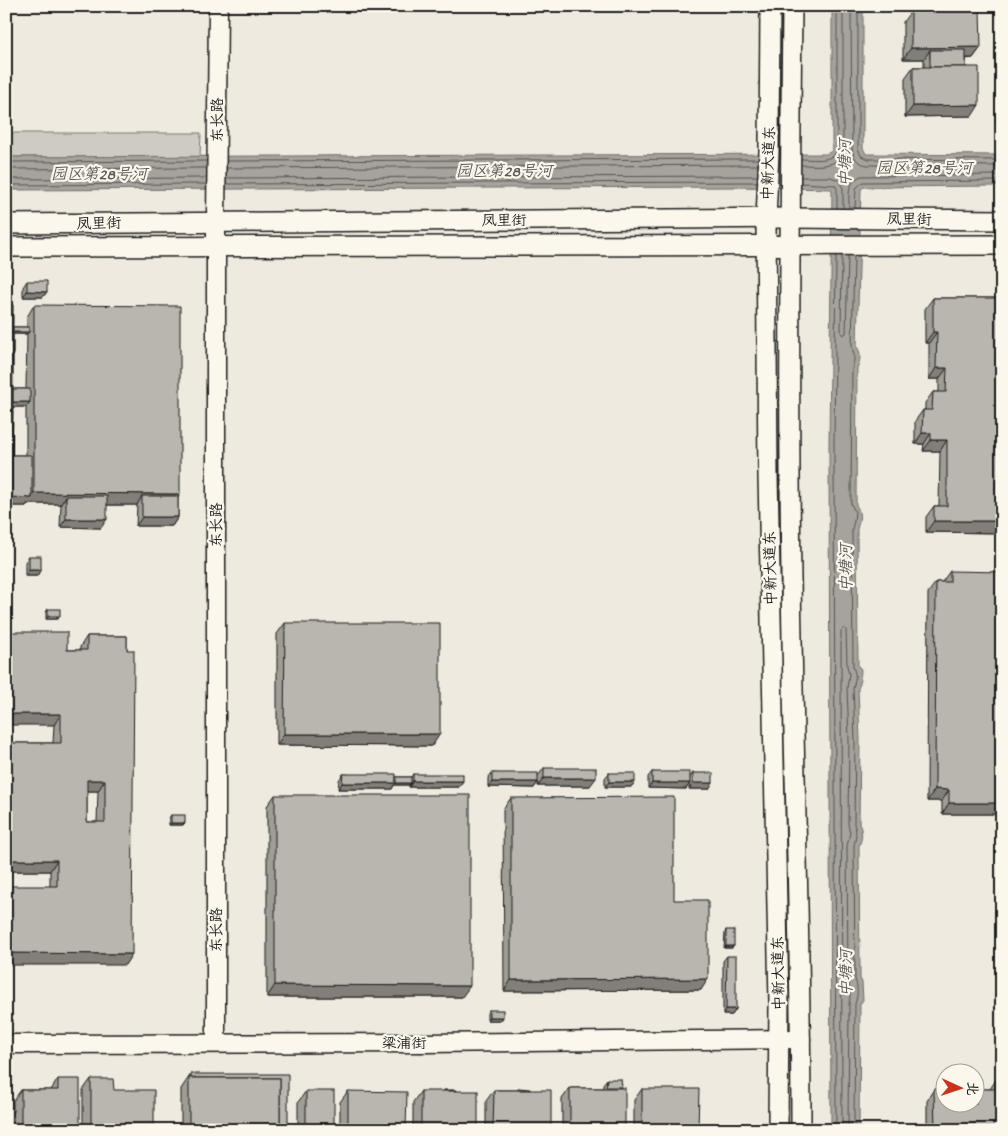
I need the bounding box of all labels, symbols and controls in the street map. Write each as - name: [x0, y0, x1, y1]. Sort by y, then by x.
- street label: 东长路: [210, 97, 228, 143]
- street label: 中新大道东: [760, 125, 780, 201]
- water label: 中塘河: [836, 136, 857, 187]
- water label: 园区第28号河: [876, 159, 975, 180]
- water label: 园区第28号河: [456, 162, 555, 183]
- water label: 园区第28号河: [51, 165, 150, 186]
- street label: 凤里街: [886, 212, 932, 230]
- street label: 凤里街: [481, 213, 527, 231]
- street label: 凤里街: [76, 216, 122, 234]
- street label: 东长路: [209, 502, 227, 548]
- street label: 中新大道东: [762, 530, 782, 606]
- water label: 中塘河: [837, 541, 858, 592]
- street label: 东长路: [209, 907, 227, 953]
- street label: 中新大道东: [770, 935, 790, 1011]
- water label: 中塘河: [837, 946, 858, 997]
- street label: 梁浦街: [381, 1036, 427, 1054]
- north arrow: [936, 1064, 986, 1114]
- text: 北: [962, 1081, 979, 1096]

